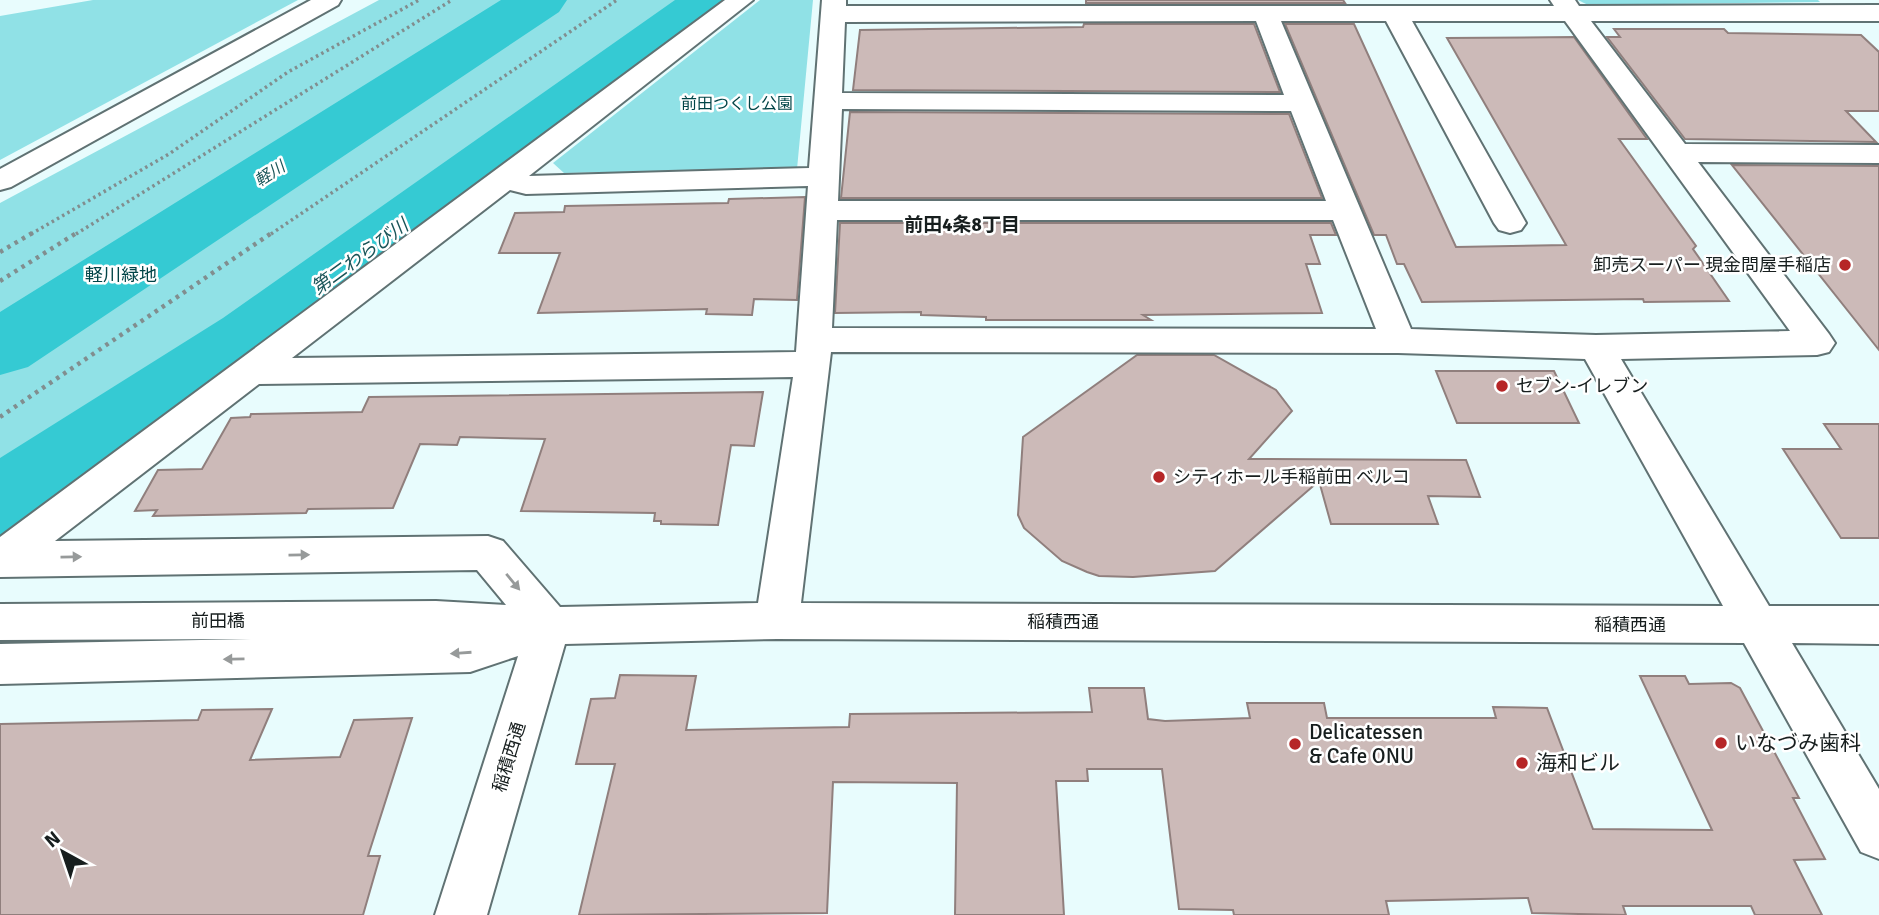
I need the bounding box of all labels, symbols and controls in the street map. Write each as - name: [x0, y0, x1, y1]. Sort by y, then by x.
- park label: 前田つくし公園: [681, 94, 793, 114]
- water label: 軽川: [251, 156, 291, 191]
- water label: 第二わらび川: [307, 213, 415, 300]
- district label: 前田4条8丁目: [904, 213, 1020, 237]
- place label: 卸売スーパー 現金問屋手稲店: [1593, 254, 1831, 276]
- marker: 卸売スーパー 現金問屋手稲店: [1837, 257, 1853, 273]
- park label: 軽川緑地: [85, 264, 157, 286]
- place label: セブン-イレブン: [1516, 375, 1648, 397]
- marker: セブン-イレブン: [1494, 378, 1510, 394]
- place label: シティホール手稲前田 ベルコ: [1173, 466, 1410, 488]
- marker: シティホール手稲前田 ベルコ: [1151, 469, 1167, 485]
- one-way arrow: [288, 549, 310, 561]
- one-way arrow: [61, 551, 83, 563]
- one-way arrow: [505, 573, 520, 591]
- street label: 前田橋: [191, 610, 245, 632]
- street label: 稲積西通: [1027, 611, 1099, 633]
- street label: 稲積西通: [1594, 614, 1666, 636]
- one-way arrow: [450, 648, 472, 659]
- one-way arrow: [222, 653, 244, 664]
- street label: 稲積西通: [488, 719, 530, 795]
- place label: Delicatessen & Cafe ONU: [1309, 719, 1423, 769]
- place label: いなづみ歯科: [1735, 730, 1861, 756]
- marker: いなづみ歯科: [1713, 735, 1729, 751]
- marker: Delicatessen & Cafe ONU: [1287, 736, 1303, 752]
- place label: 海和ビル: [1536, 750, 1620, 776]
- marker: 海和ビル: [1514, 755, 1530, 771]
- north arrow: [28, 817, 98, 887]
- text: N: [40, 826, 65, 853]

